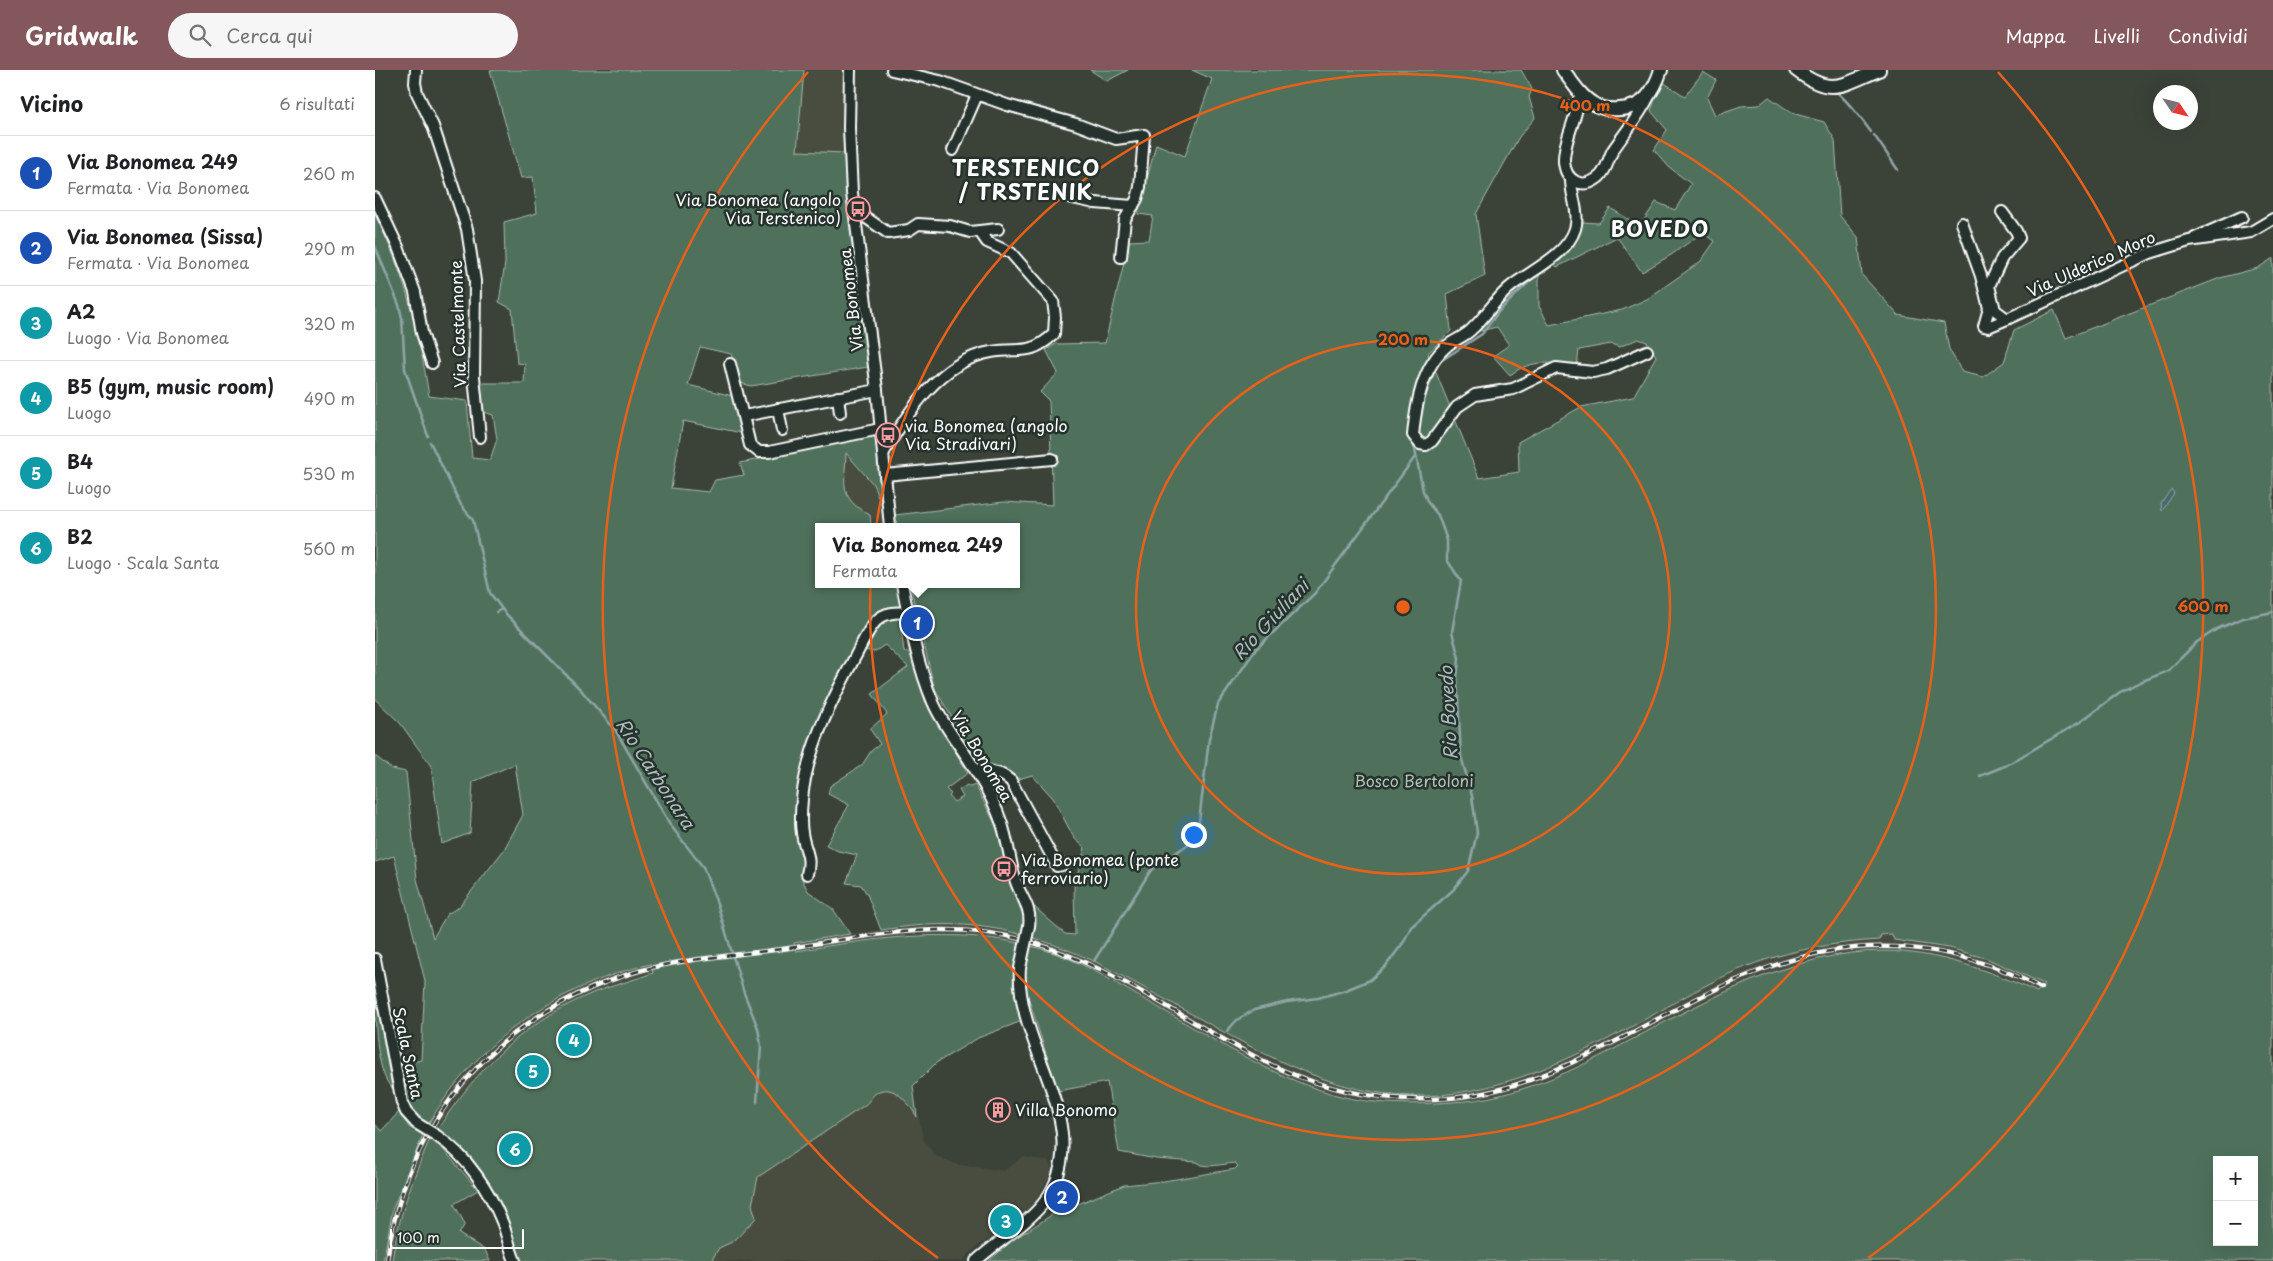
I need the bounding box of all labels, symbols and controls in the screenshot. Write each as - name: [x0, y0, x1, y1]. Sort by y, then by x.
- search box: [168, 13, 518, 58]
- text: Gridwalk: [25, 17, 138, 53]
- icon: search: [186, 21, 214, 49]
- text: Cerca qui: [226, 21, 313, 49]
- text: Mappa: [2006, 22, 2066, 49]
- text: Livelli: [2094, 22, 2140, 49]
- text: Condividi: [2168, 22, 2248, 49]
- north arrow: [2153, 85, 2198, 130]
- text: Vicino: [20, 87, 83, 119]
- text: 6 risultati: [279, 91, 355, 115]
- text: 400 m: [1560, 93, 1610, 116]
- text: Via Bonomea 249: [67, 147, 238, 175]
- district label: TERSTENICO / TRSTENIK: [952, 151, 1100, 207]
- text: 1: [32, 161, 40, 185]
- text: 260 m: [303, 161, 355, 185]
- text: Fermata · Via Bonomea: [67, 175, 249, 199]
- place label: Via Bonomea (angolo Via Terstenico): [675, 187, 841, 229]
- bus stop icon: Via Bonomea (angolo Via Terstenico): [845, 196, 871, 222]
- district label: BOVEDO: [1611, 212, 1709, 244]
- text: Via Bonomea (Sissa): [67, 222, 263, 250]
- street label: Via Ulderico Moro: [2022, 224, 2159, 302]
- text: 2: [30, 236, 42, 260]
- text: 290 m: [304, 236, 355, 260]
- street label: Via Bonomea: [832, 247, 868, 353]
- text: Fermata · Via Bonomea: [67, 250, 249, 274]
- street label: Via Castelmonte: [443, 260, 471, 388]
- text: A2: [67, 297, 95, 325]
- text: 3: [31, 311, 41, 335]
- text: 320 m: [304, 311, 355, 335]
- text: Luogo · Via Bonomea: [67, 325, 229, 349]
- text: 200 m: [1378, 327, 1428, 350]
- text: B5 (gym, music room): [67, 372, 274, 400]
- text: 4: [31, 386, 41, 410]
- text: 490 m: [304, 386, 355, 410]
- text: Luogo: [67, 400, 111, 424]
- place label: via Bonomea (angolo Via Stradivari): [905, 413, 1068, 455]
- bus stop icon: via Bonomea (angolo Via Stradivari): [875, 422, 901, 448]
- text: B4: [67, 447, 93, 475]
- text: 5: [31, 461, 41, 485]
- text: 530 m: [302, 461, 355, 485]
- text: Luogo: [67, 475, 111, 499]
- text: B2: [67, 522, 93, 550]
- popup: [815, 523, 1020, 588]
- text: Via Bonomea 249: [832, 530, 1003, 558]
- text: 6: [30, 536, 42, 560]
- text: 560 m: [303, 536, 355, 560]
- text: Luogo · Scala Santa: [67, 550, 219, 574]
- text: Fermata: [832, 558, 897, 582]
- water label: Rio Giuliani: [1225, 571, 1316, 665]
- text: 600 m: [2177, 594, 2229, 617]
- centre of rings: [1394, 598, 1412, 616]
- pin: 1: [901, 604, 933, 642]
- water label: Rio Bovedo: [1432, 664, 1463, 761]
- street label: Via Bonomea: [946, 705, 1020, 806]
- water label: Rio Carbonara: [610, 712, 703, 835]
- park label: Bosco Bertoloni: [1354, 768, 1474, 792]
- your location: [1181, 822, 1207, 848]
- place label: Via Bonomea (ponte ferroviario): [1021, 847, 1179, 889]
- bus stop icon: Via Bonomea (ponte ferroviario): [991, 856, 1017, 882]
- street label: Scala Santa: [387, 1004, 430, 1101]
- pin: 4: [558, 1021, 590, 1059]
- pin: 5: [517, 1052, 549, 1090]
- building icon: Villa Bonomo: [985, 1097, 1011, 1123]
- place label: Villa Bonomo: [1015, 1097, 1117, 1121]
- pin: 6: [499, 1130, 531, 1168]
- map controls: [2213, 1156, 2258, 1246]
- button: +: [2213, 1156, 2258, 1201]
- pin: 2: [1046, 1178, 1078, 1216]
- button: −: [2213, 1201, 2258, 1246]
- pin: 3: [990, 1202, 1022, 1240]
- scale bar: [390, 1226, 524, 1249]
- text: 100 m: [397, 1227, 440, 1248]

